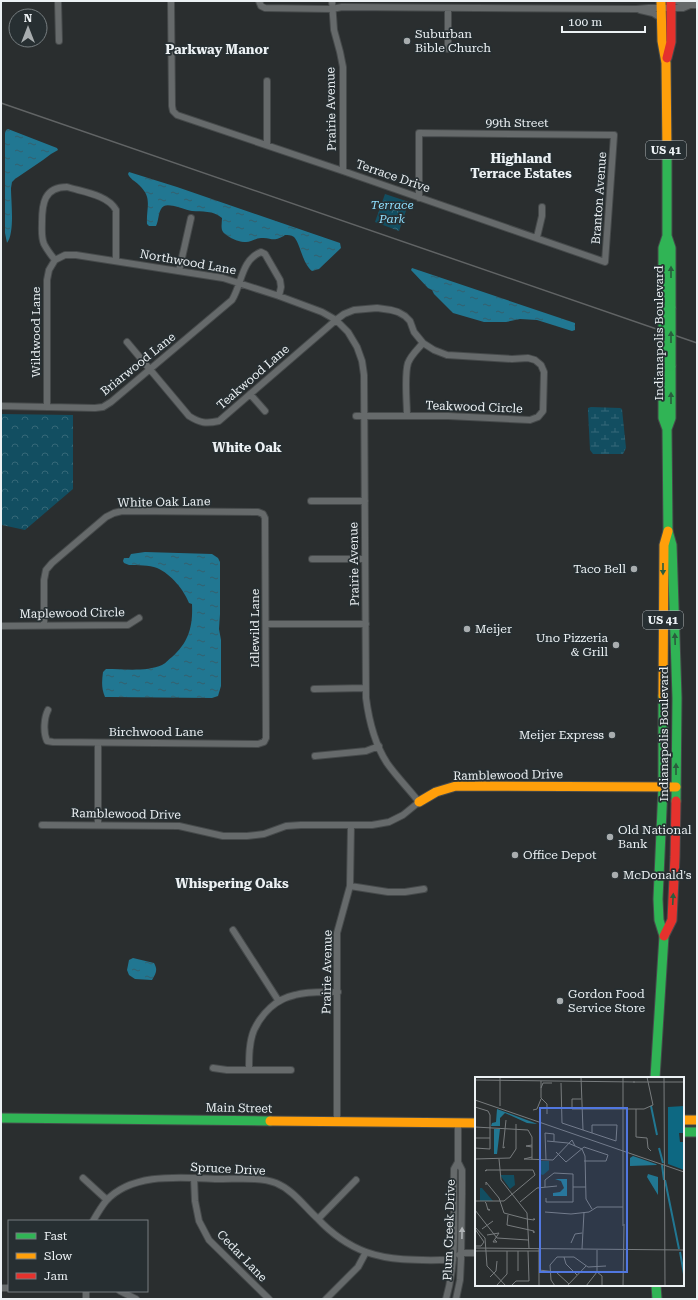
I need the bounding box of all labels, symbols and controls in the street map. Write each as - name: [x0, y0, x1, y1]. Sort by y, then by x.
- north arrow: [8, 8, 48, 48]
- scale bar: [562, 8, 645, 34]
- text: N: [24, 12, 33, 25]
- text: 100 m: [568, 15, 602, 29]
- place label: Suburban Bible Church: [415, 27, 491, 55]
- marker: Suburban Bible Church: [402, 36, 412, 46]
- district label: Parkway Manor: [165, 42, 269, 57]
- street label: Prairie Avenue: [323, 66, 339, 151]
- street label: 99th Street: [485, 116, 549, 130]
- road number: US 41: [646, 141, 686, 159]
- district label: Highland Terrace Estates: [470, 151, 572, 181]
- street label: Branton Avenue: [589, 151, 609, 245]
- street label: Terrace Drive: [354, 157, 432, 195]
- park label: Terrace Park: [370, 198, 414, 226]
- street label: Northwood Lane: [139, 247, 238, 277]
- street label: Indianapolis Boulevard: [652, 265, 666, 400]
- one-way arrow: [668, 265, 674, 278]
- street label: Wildwood Lane: [29, 286, 43, 377]
- street label: Briarwood Lane: [98, 329, 178, 398]
- one-way arrow: [668, 330, 674, 343]
- street label: Teakwood Lane: [214, 341, 292, 412]
- one-way arrow: [668, 391, 674, 404]
- street label: Teakwood Circle: [425, 398, 523, 416]
- district label: White Oak: [212, 440, 282, 455]
- street label: White Oak Lane: [117, 494, 211, 510]
- street label: Prairie Avenue: [346, 521, 362, 606]
- place label: Taco Bell: [573, 562, 626, 576]
- one-way arrow: [660, 563, 666, 576]
- marker: Taco Bell: [629, 564, 639, 574]
- street label: Idlewild Lane: [248, 588, 262, 667]
- street label: Maplewood Circle: [19, 605, 125, 621]
- road number: US 41: [643, 611, 683, 629]
- place label: Meijer: [475, 622, 512, 636]
- marker: Meijer: [462, 624, 472, 634]
- place label: Uno Pizzeria & Grill: [536, 631, 608, 659]
- one-way arrow: [672, 632, 678, 645]
- marker: Uno Pizzeria & Grill: [611, 640, 621, 650]
- street label: Indianapolis Boulevard: [657, 666, 671, 801]
- street label: Birchwood Lane: [109, 725, 204, 739]
- place label: Meijer Express: [519, 728, 604, 742]
- marker: Meijer Express: [607, 730, 617, 740]
- one-way arrow: [673, 763, 680, 775]
- street label: Ramblewood Drive: [453, 767, 563, 783]
- street label: Ramblewood Drive: [71, 806, 181, 822]
- place label: Old National Bank: [618, 823, 692, 851]
- marker: Old National Bank: [605, 832, 615, 842]
- place label: Office Depot: [523, 848, 597, 862]
- marker: Office Depot: [510, 850, 520, 860]
- place label: McDonald's: [623, 868, 692, 882]
- marker: McDonald's: [610, 870, 620, 880]
- district label: Whispering Oaks: [175, 876, 289, 891]
- one-way arrow: [670, 893, 677, 905]
- street label: Prairie Avenue: [319, 929, 335, 1014]
- place label: Gordon Food Service Store: [568, 987, 645, 1015]
- marker: Gordon Food Service Store: [555, 996, 565, 1006]
- inset map: [475, 1077, 684, 1286]
- street label: Main Street: [205, 1100, 273, 1116]
- street label: Spruce Drive: [190, 1160, 266, 1178]
- street label: Plum Creek Drive: [440, 1179, 458, 1281]
- legend: [8, 1220, 148, 1292]
- one-way arrow: [459, 1226, 465, 1239]
- street label: Cedar Lane: [214, 1227, 270, 1285]
- text: Fast: [44, 1229, 68, 1243]
- text: Slow: [44, 1249, 72, 1263]
- text: Jam: [44, 1269, 68, 1283]

